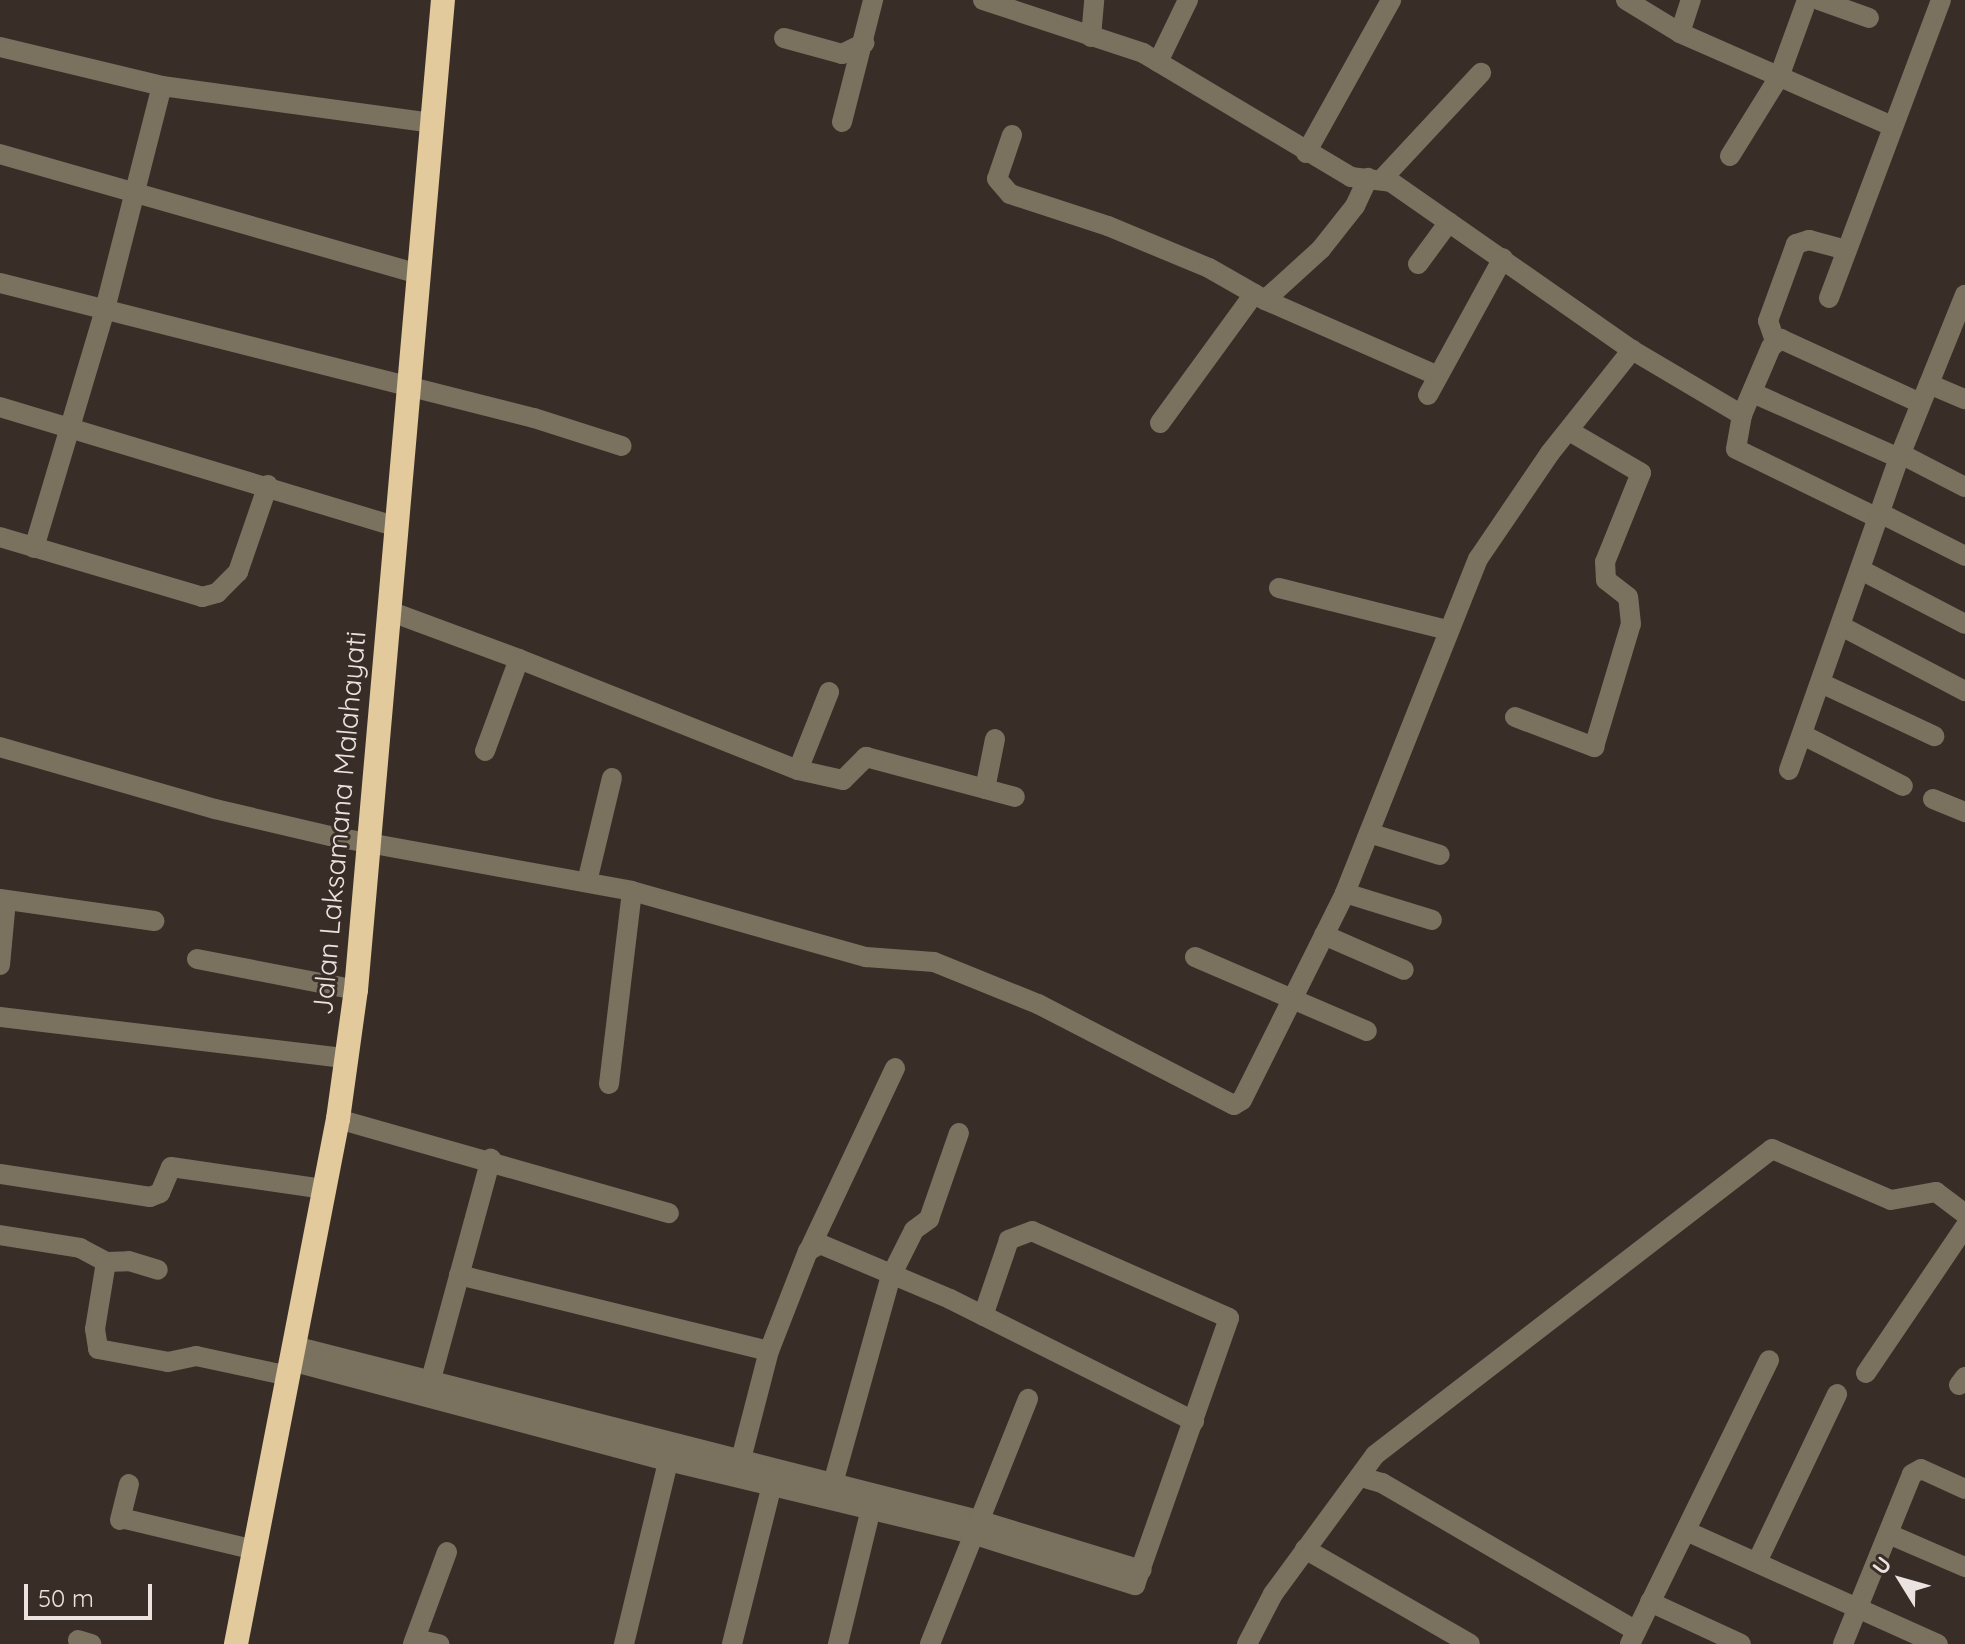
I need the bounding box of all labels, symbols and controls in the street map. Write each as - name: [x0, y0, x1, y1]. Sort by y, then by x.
- street label: Jalan Laksamana Malahayati: [305, 630, 373, 1016]
- north arrow: [1861, 1540, 1941, 1620]
- text: U: [1866, 1551, 1898, 1580]
- scale bar: [28, 1568, 156, 1618]
- text: 50 m: [38, 1583, 94, 1613]

